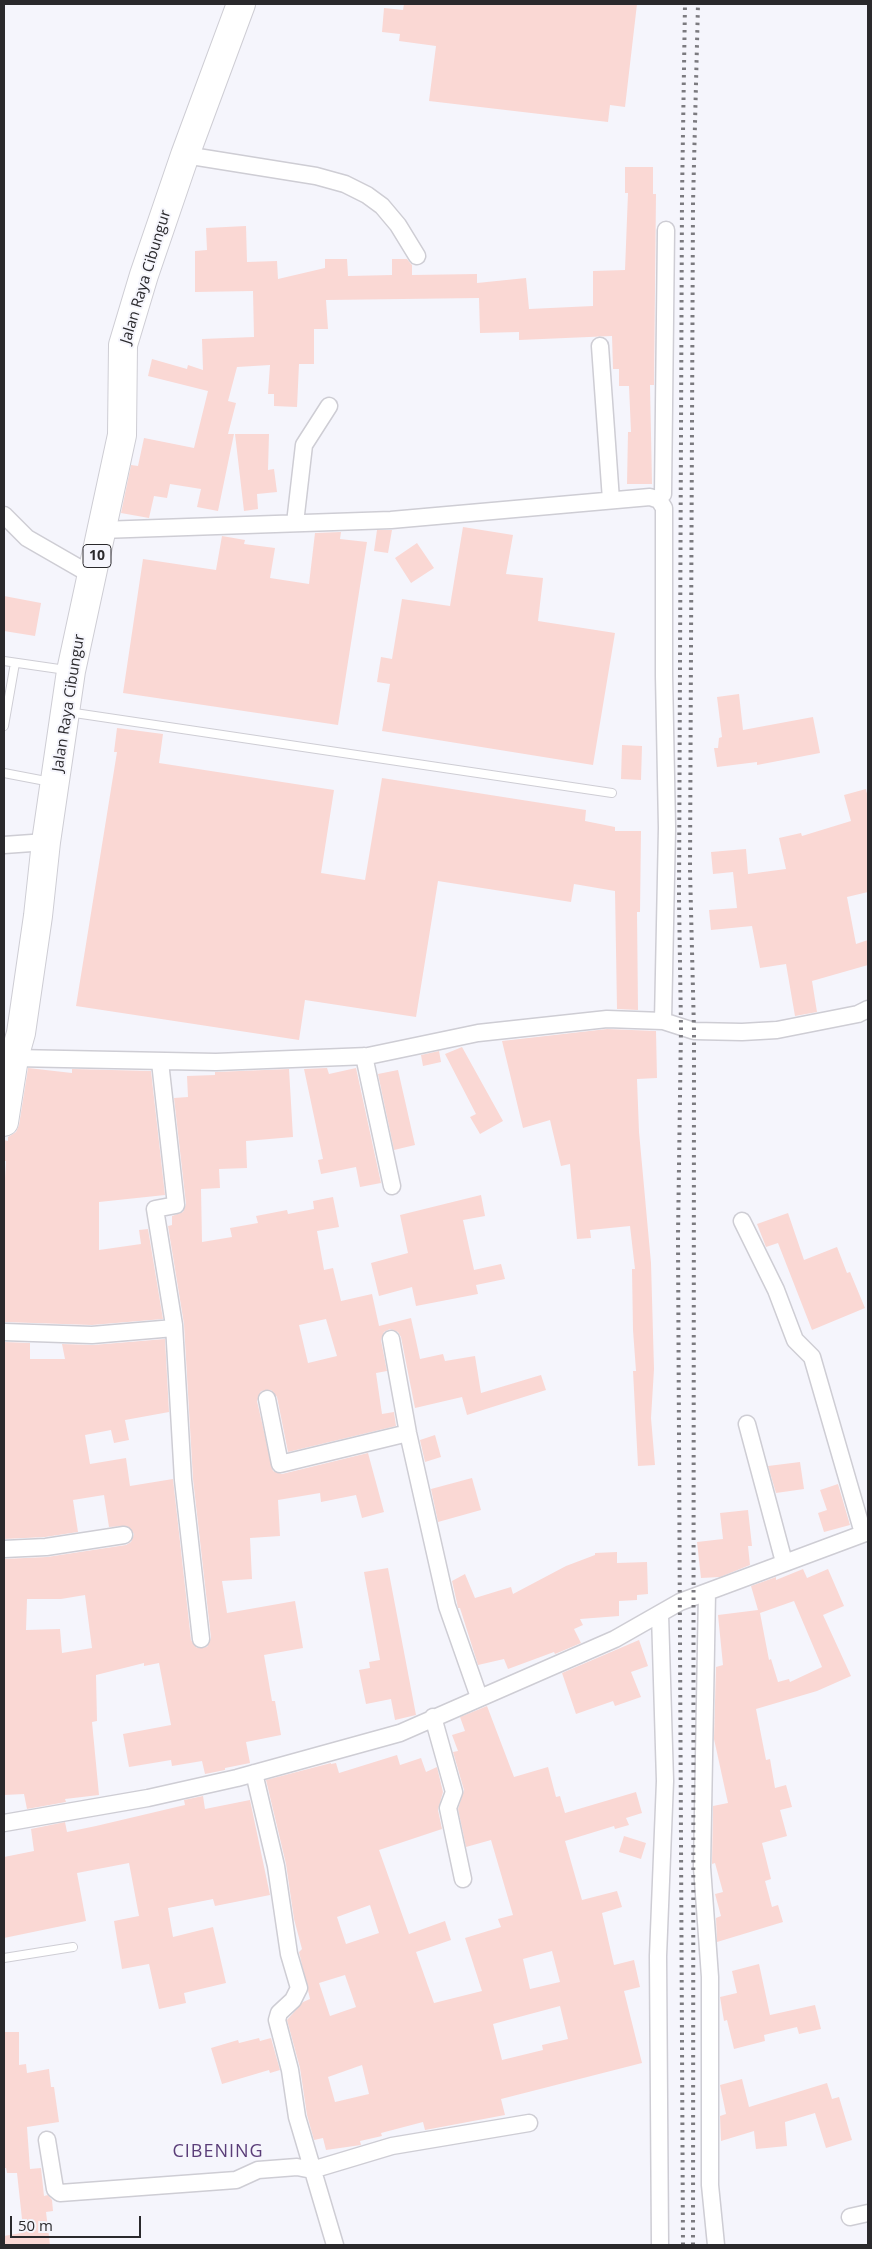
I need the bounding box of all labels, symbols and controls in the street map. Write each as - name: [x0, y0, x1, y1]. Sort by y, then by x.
- street label: Jalan Raya Cibungur: [117, 208, 175, 346]
- road number: 10: [83, 544, 111, 568]
- street label: Jalan Raya Cibungur: [49, 633, 89, 773]
- district label: CIBENING: [171, 2141, 265, 2163]
- scale bar: [12, 2206, 144, 2238]
- text: 50 m: [18, 2215, 53, 2235]

